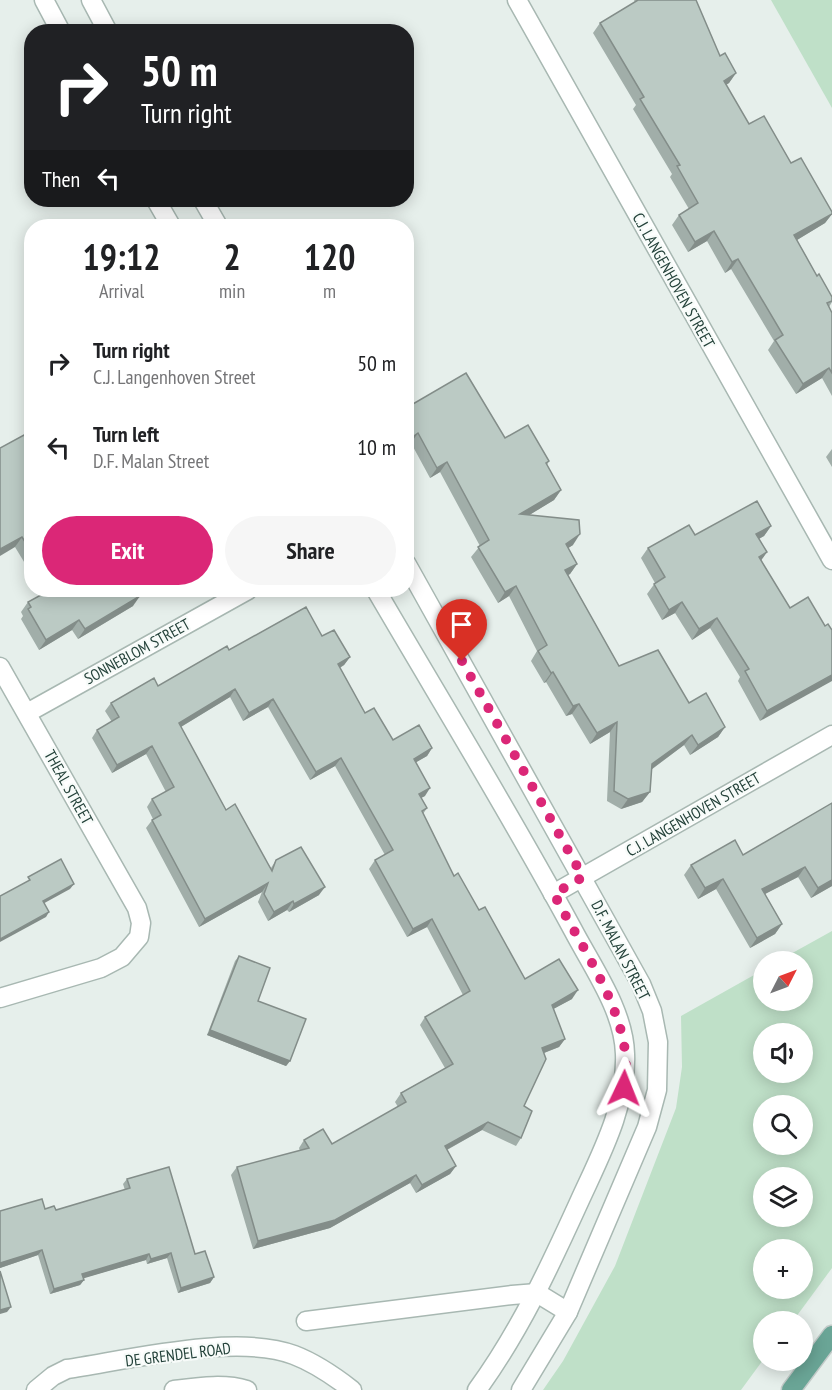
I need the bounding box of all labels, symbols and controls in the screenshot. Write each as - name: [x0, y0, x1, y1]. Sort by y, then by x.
- text: 50 m: [141, 43, 218, 98]
- icon: right: [42, 48, 120, 126]
- text: Turn right: [141, 96, 232, 130]
- icon: left: [92, 162, 125, 195]
- text: Then: [42, 165, 80, 193]
- street label: C.J. LANGENHOVEN STREET: [629, 209, 719, 351]
- text: 19:12: [83, 233, 160, 280]
- text: 2: [223, 233, 241, 280]
- text: 120: [304, 233, 355, 280]
- text: Arrival: [99, 278, 144, 304]
- text: min: [219, 278, 245, 304]
- text: m: [323, 278, 336, 304]
- text: Turn right: [93, 336, 170, 364]
- icon: right: [42, 347, 75, 380]
- text: 50 m: [357, 349, 396, 377]
- text: C.J. Langenhoven Street: [93, 364, 256, 390]
- text: Turn left: [93, 420, 159, 448]
- icon: left: [42, 431, 75, 464]
- text: 10 m: [357, 433, 396, 461]
- text: D.F. Malan Street: [93, 448, 209, 474]
- button: Exit: [42, 516, 213, 585]
- button: Share: [225, 516, 396, 585]
- pin: [436, 599, 487, 661]
- icon: arrive: [445, 608, 478, 641]
- street label: SONNEBLOM STREET: [81, 614, 193, 688]
- street label: THEAL STREET: [40, 746, 98, 828]
- street label: C.J. LANGENHOVEN STREET: [622, 767, 764, 861]
- street label: D.F. MALAN STREET: [587, 897, 655, 1003]
- north arrow: [753, 951, 813, 1011]
- map controls: [753, 951, 813, 1371]
- button: sound: [753, 1023, 813, 1083]
- position arrow: [592, 1056, 656, 1120]
- button: search: [753, 1095, 813, 1155]
- button: layers: [753, 1167, 813, 1227]
- button: +: [753, 1239, 813, 1299]
- button: −: [753, 1311, 813, 1371]
- street label: DE GRENDEL ROAD: [124, 1338, 232, 1370]

